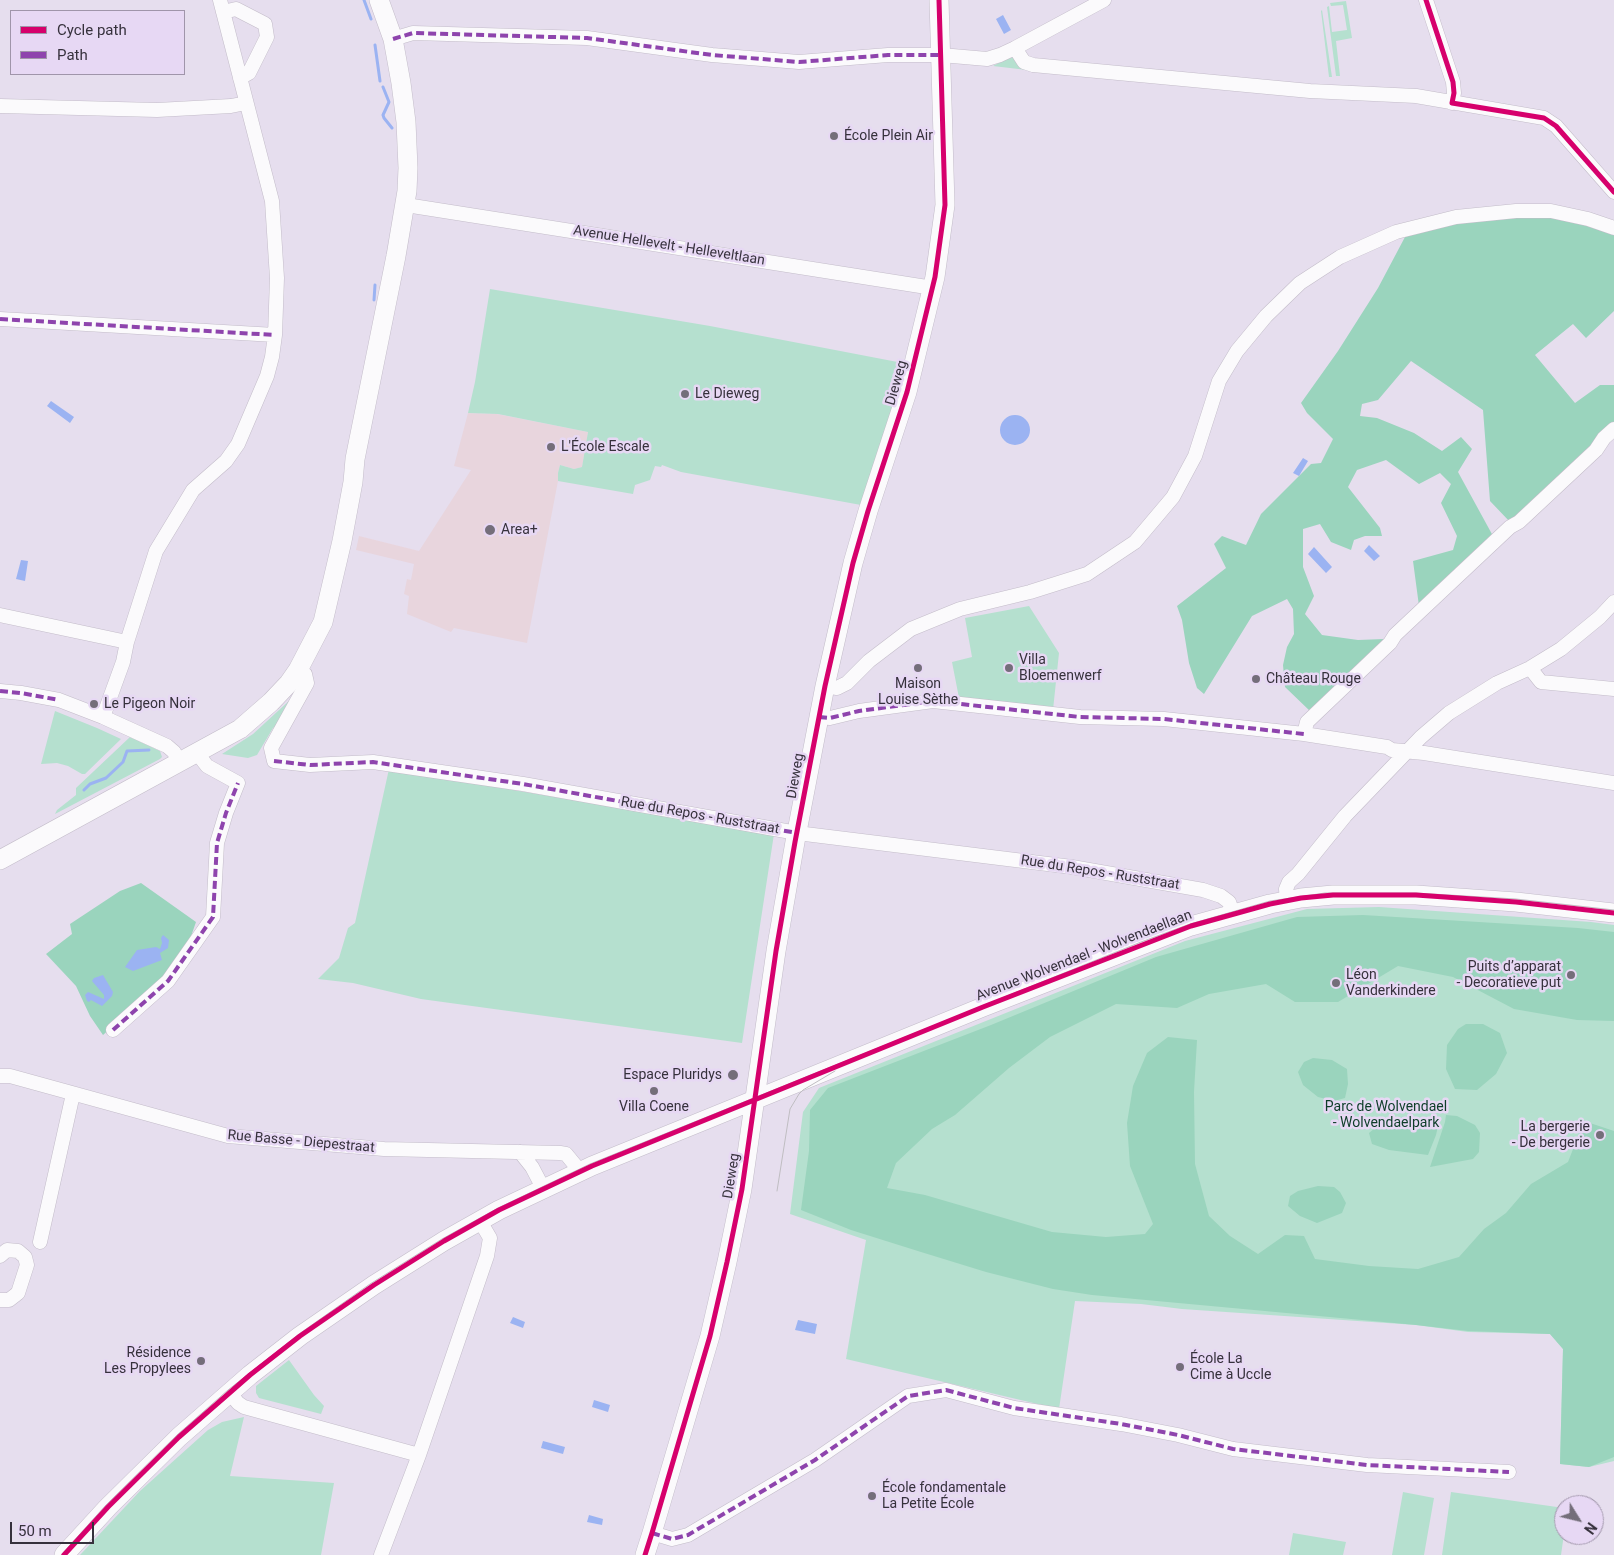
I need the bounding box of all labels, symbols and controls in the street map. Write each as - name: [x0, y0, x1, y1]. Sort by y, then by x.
- legend: [10, 10, 185, 75]
- text: Cycle path: [57, 21, 127, 39]
- text: Path: [57, 46, 88, 64]
- place label: École Plein Air: [844, 128, 933, 144]
- marker: École Plein Air: [828, 130, 840, 142]
- street label: Avenue Hellevelt - Helleveltlaan: [572, 223, 766, 269]
- street label: Dieweg: [883, 359, 911, 407]
- place label: Le Dieweg: [695, 386, 759, 402]
- marker: Le Dieweg: [679, 388, 691, 400]
- place label: L'École Escale: [561, 439, 649, 455]
- marker: L'École Escale: [545, 441, 557, 453]
- place label: Area+: [501, 522, 538, 538]
- marker: Area+: [483, 523, 497, 537]
- place label: Villa Bloemenwerf: [1019, 652, 1102, 684]
- marker: Maison Louise Sèthe: [912, 662, 924, 674]
- marker: Villa Bloemenwerf: [1003, 662, 1015, 674]
- place label: Château Rouge: [1266, 671, 1361, 687]
- marker: Château Rouge: [1250, 673, 1262, 685]
- place label: Maison Louise Sèthe: [878, 676, 958, 709]
- place label: Le Pigeon Noir: [104, 696, 195, 712]
- marker: Le Pigeon Noir: [88, 698, 100, 710]
- street label: Dieweg: [784, 752, 808, 800]
- street label: Rue du Repos - Ruststraat: [620, 794, 780, 838]
- street label: Rue du Repos - Ruststraat: [1019, 852, 1181, 894]
- street label: Avenue Wolvendael - Wolvendaellaan: [974, 907, 1194, 1005]
- place label: Puits d’apparat - Decoratieve put: [1457, 959, 1561, 992]
- place label: Léon Vanderkindere: [1346, 967, 1436, 1000]
- marker: Puits d’apparat - Decoratieve put: [1565, 969, 1577, 981]
- marker: Léon Vanderkindere: [1330, 977, 1342, 989]
- place label: Espace Pluridys: [623, 1067, 722, 1083]
- marker: Espace Pluridys: [726, 1068, 740, 1082]
- marker: Villa Coene: [648, 1085, 660, 1097]
- place label: Villa Coene: [619, 1099, 689, 1115]
- park label: Parc de Wolvendael - Wolvendaelpark: [1325, 1099, 1447, 1132]
- place label: La bergerie - De bergerie: [1512, 1119, 1590, 1152]
- street label: Rue Basse - Diepestraat: [227, 1127, 375, 1157]
- marker: La bergerie - De bergerie: [1594, 1129, 1606, 1141]
- street label: Dieweg: [720, 1152, 744, 1200]
- place label: Résidence Les Propylees: [104, 1345, 191, 1378]
- place label: École La Cime à Uccle: [1190, 1351, 1271, 1384]
- marker: Résidence Les Propylees: [195, 1355, 207, 1367]
- marker: École La Cime à Uccle: [1174, 1361, 1186, 1373]
- place label: École fondamentale La Petite École: [882, 1480, 1006, 1512]
- marker: École fondamentale La Petite École: [866, 1490, 878, 1502]
- north arrow: [1554, 1495, 1604, 1545]
- scale bar: [12, 1512, 96, 1544]
- text: N: [1581, 1520, 1600, 1537]
- text: 50 m: [18, 1522, 52, 1540]

